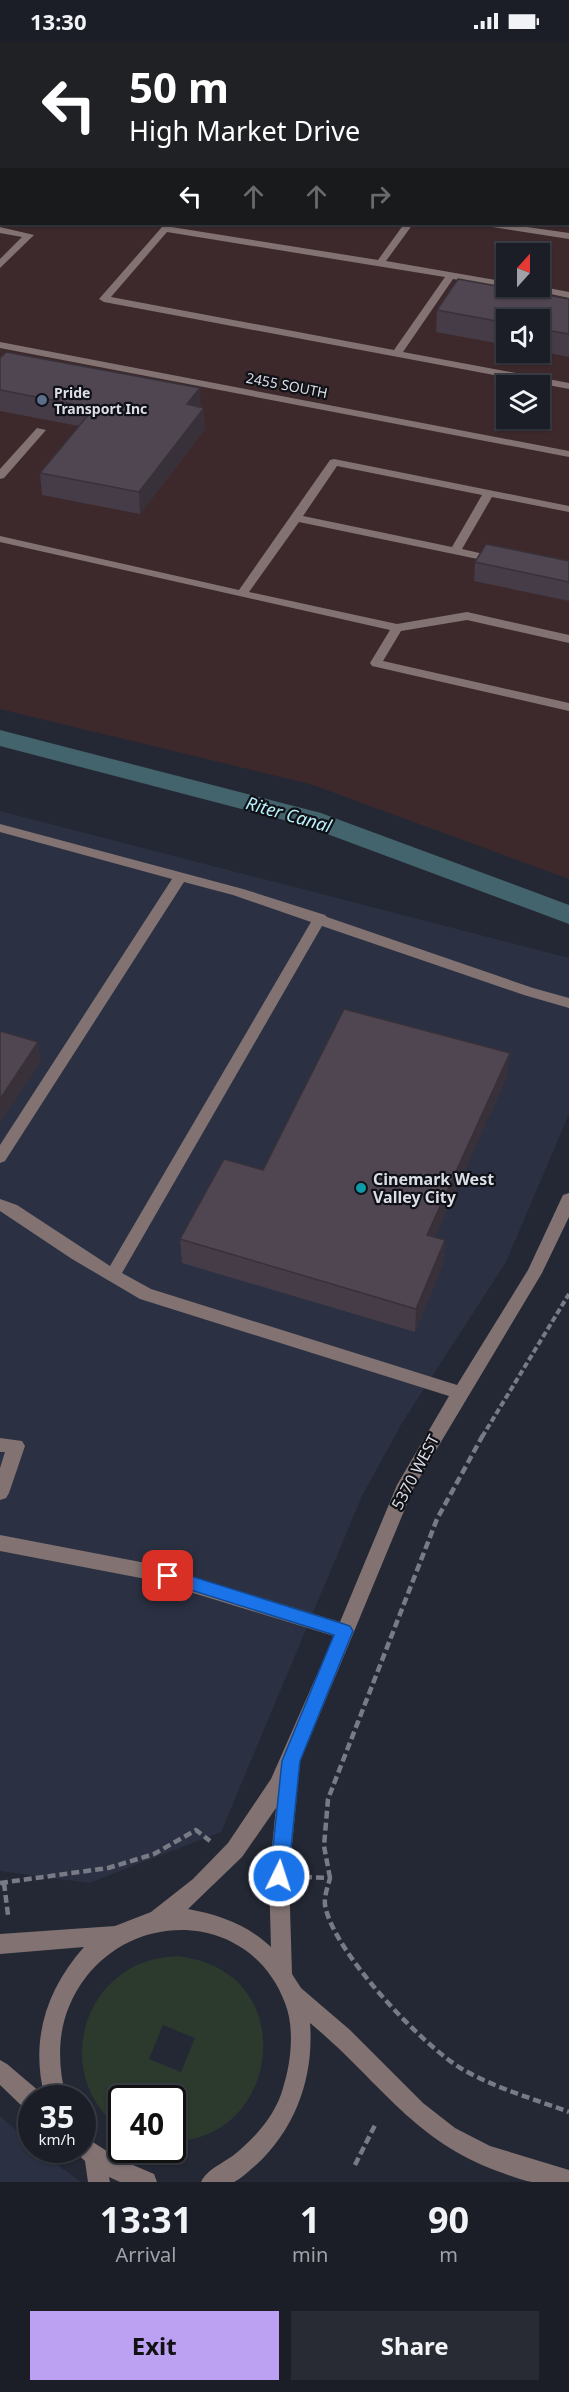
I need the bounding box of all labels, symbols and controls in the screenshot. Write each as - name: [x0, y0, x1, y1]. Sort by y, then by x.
- text: 13:30: [30, 6, 87, 36]
- text: 50 m: [129, 58, 229, 115]
- icon: left: [30, 66, 108, 144]
- text: High Market Drive: [129, 112, 360, 149]
- icon: left: [174, 180, 207, 213]
- icon: ahead: [237, 180, 270, 213]
- icon: ahead: [300, 180, 333, 213]
- icon: right: [363, 180, 396, 213]
- north arrow: [496, 243, 550, 297]
- map controls: [496, 243, 550, 429]
- button: sound: [496, 309, 550, 363]
- street label: 2455 SOUTH: [245, 368, 329, 402]
- button: layers: [496, 375, 550, 429]
- place label: Pride Transport Inc: [54, 383, 147, 418]
- marker: Pride Transport Inc: [35, 393, 49, 407]
- water label: Riter Canal: [243, 790, 335, 838]
- place label: Cinemark West Valley City: [373, 1168, 494, 1208]
- marker: Cinemark West Valley City: [354, 1181, 368, 1195]
- street label: 5370 WEST: [386, 1430, 444, 1513]
- pin: [142, 1550, 193, 1601]
- icon: arrive: [151, 1559, 184, 1592]
- position arrow: [247, 1844, 311, 1908]
- speed limit sign: 40: [108, 2085, 186, 2163]
- text: 35: [40, 2096, 74, 2137]
- text: km/h: [39, 2129, 75, 2149]
- text: 13:31: [100, 2195, 192, 2244]
- text: 1: [300, 2195, 320, 2244]
- text: 90: [428, 2195, 469, 2244]
- text: Arrival: [116, 2241, 177, 2268]
- text: min: [292, 2241, 328, 2268]
- text: m: [439, 2241, 458, 2268]
- button: Exit: [30, 2311, 279, 2380]
- button: Share: [291, 2311, 539, 2380]

